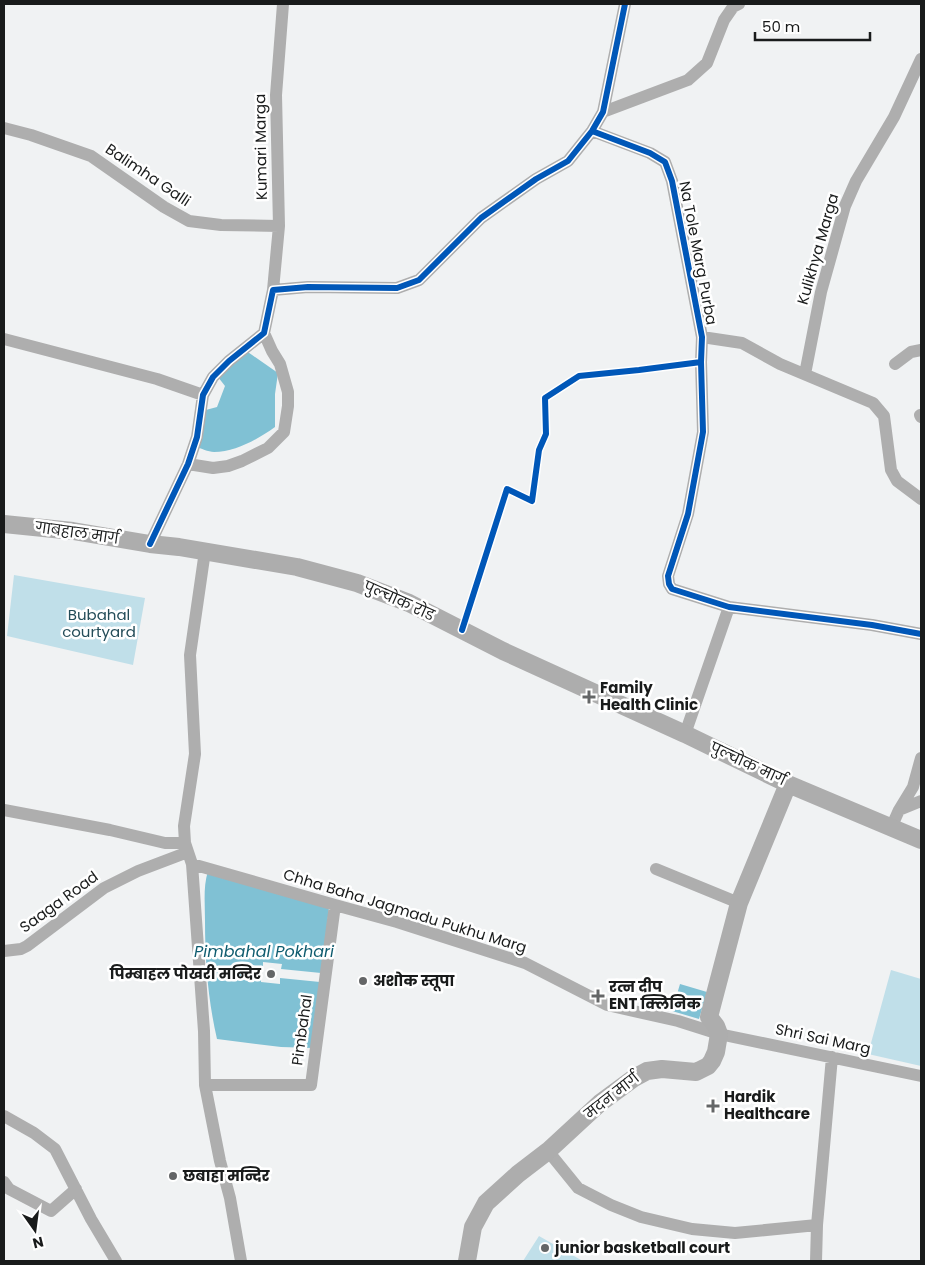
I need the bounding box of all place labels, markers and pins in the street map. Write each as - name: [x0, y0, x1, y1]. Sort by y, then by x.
- place label: Family Health Clinic: [600, 677, 698, 715]
- marker: Family Health Clinic: [582, 690, 596, 704]
- place label: पिम्बाहल पोखरी मन्दिर: [109, 963, 262, 984]
- marker: पिम्बाहल पोखरी मन्दिर: [265, 968, 277, 980]
- place label: अशोक स्तूपा: [373, 970, 455, 992]
- marker: अशोक स्तूपा: [357, 975, 369, 987]
- place label: रत्न दीप ENT क्लिनिक: [608, 976, 701, 1014]
- marker: रत्न दीप ENT क्लिनिक: [591, 989, 605, 1003]
- place label: Hardik Healthcare: [724, 1086, 810, 1124]
- marker: Hardik Healthcare: [706, 1099, 720, 1113]
- place label: छबाहा मन्दिर: [182, 1165, 270, 1186]
- marker: छबाहा मन्दिर: [167, 1170, 179, 1182]
- place label: junior basketball court: [554, 1237, 730, 1258]
- marker: junior basketball court: [539, 1242, 551, 1254]

